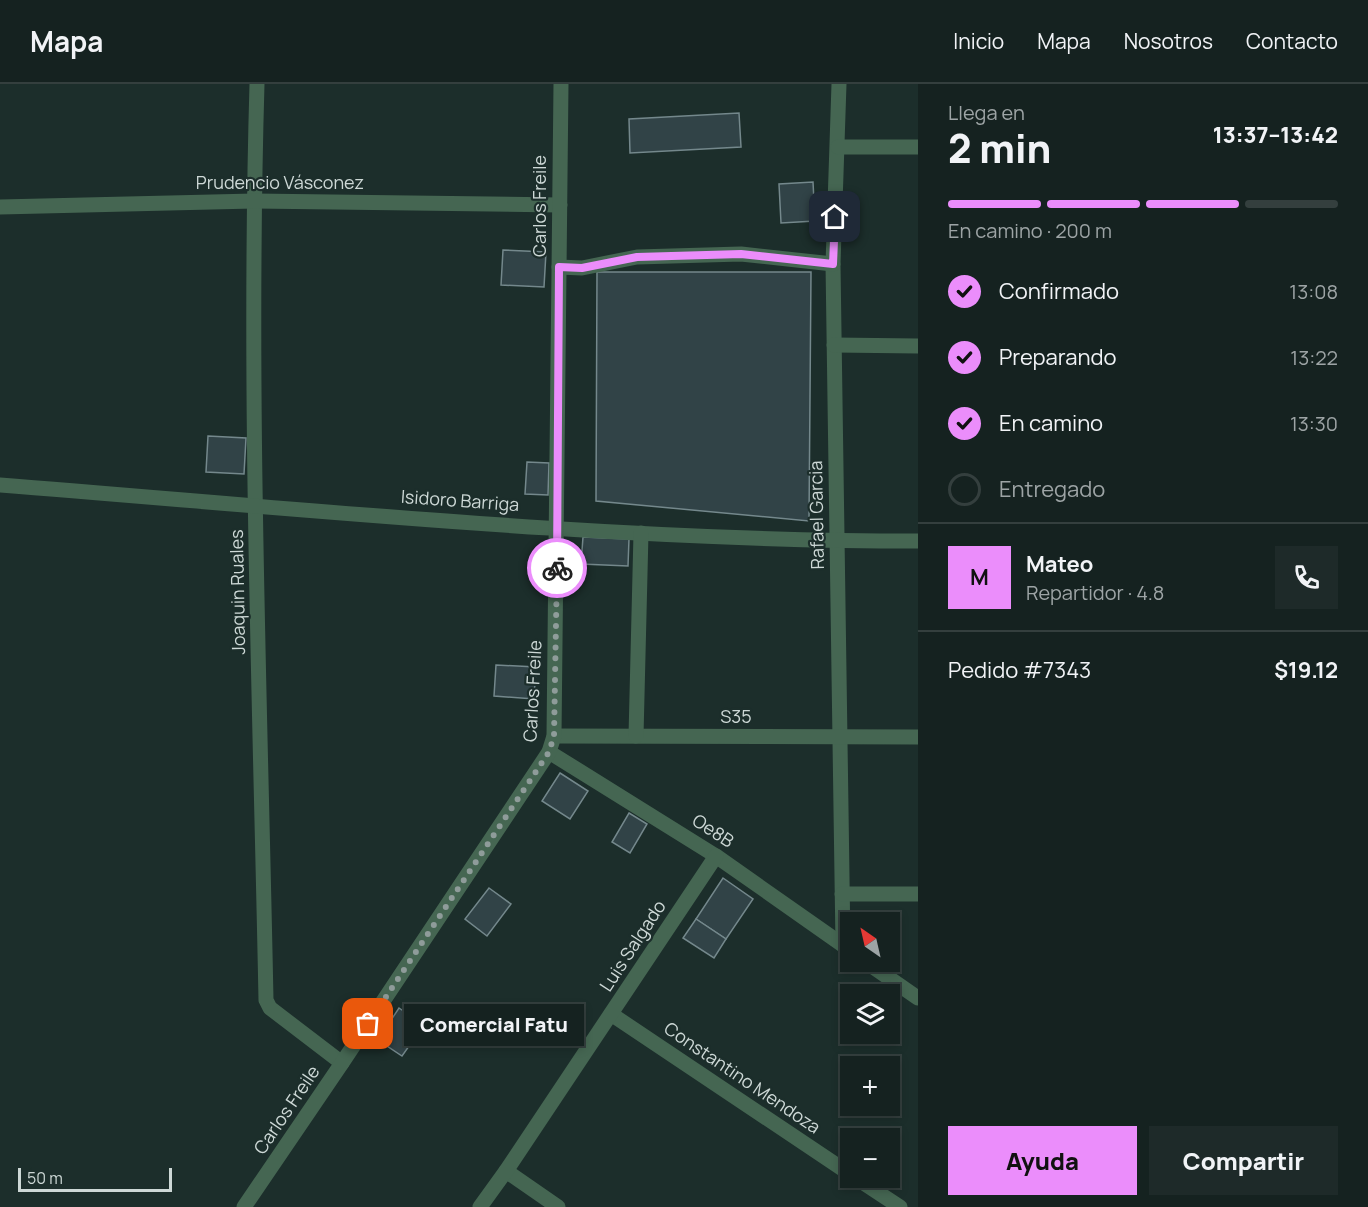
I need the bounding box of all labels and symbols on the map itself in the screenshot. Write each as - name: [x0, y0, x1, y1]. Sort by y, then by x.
- street label: Carlos Freile: [527, 155, 551, 257]
- street label: Prudencio Vásconez: [196, 170, 364, 194]
- pin: [809, 191, 860, 242]
- street label: Rafael Garcia: [803, 460, 829, 570]
- street label: Isidoro Barriga: [400, 484, 520, 516]
- street label: Joaquin Ruales: [224, 529, 250, 655]
- courier: [527, 538, 587, 598]
- street label: Carlos Freile: [517, 639, 547, 743]
- street label: S35: [720, 704, 752, 728]
- street label: Oe8B: [688, 808, 739, 852]
- street label: Luis Salgado: [594, 895, 671, 996]
- north arrow: [840, 912, 900, 972]
- pin: [342, 998, 393, 1049]
- callout: Comercial Fatu: [404, 1003, 584, 1045]
- street label: Constantino Mendoza: [660, 1016, 825, 1139]
- street label: Carlos Freile: [248, 1060, 325, 1158]
- scale bar: [18, 1165, 172, 1192]

